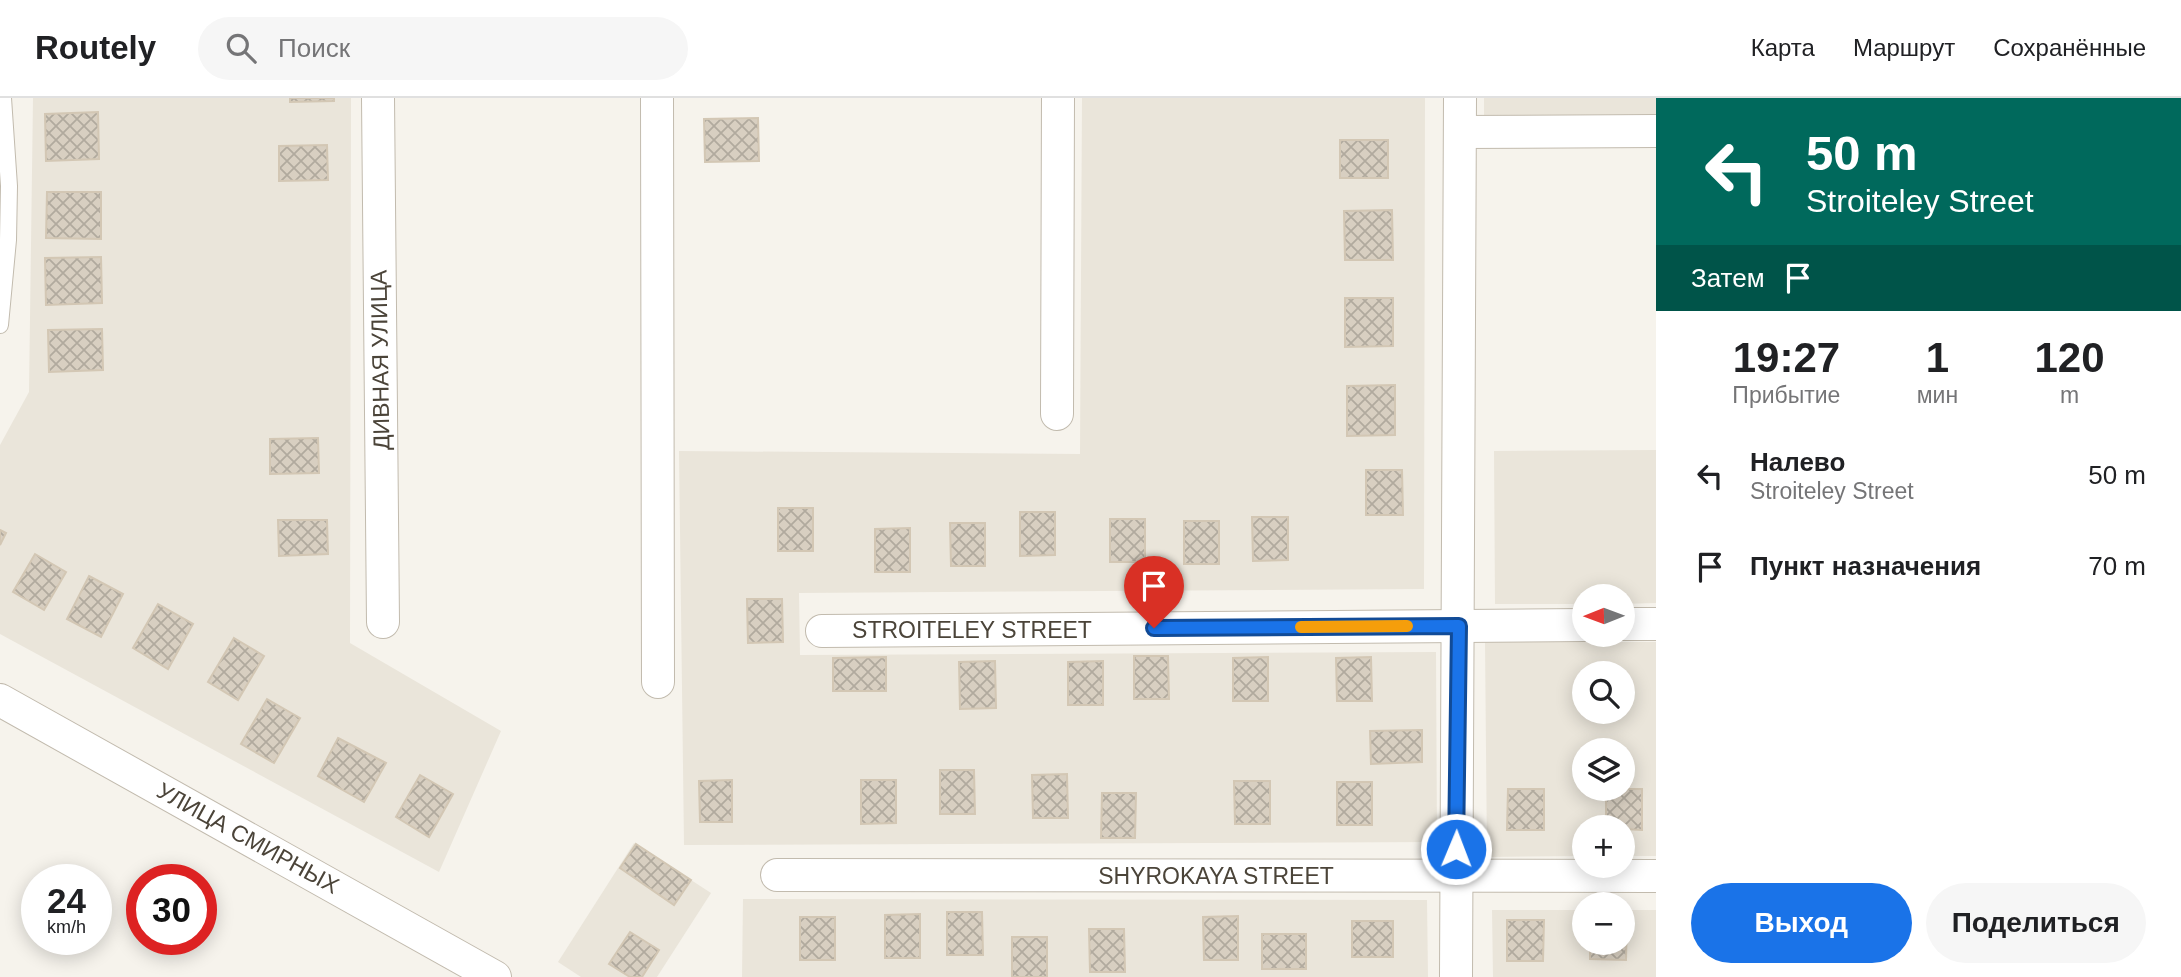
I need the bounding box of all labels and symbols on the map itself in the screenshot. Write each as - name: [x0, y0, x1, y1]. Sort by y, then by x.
- street label: ДИВНАЯ УЛИЦА: [365, 269, 395, 450]
- pin: [1124, 556, 1184, 628]
- north arrow: [1572, 584, 1634, 648]
- street label: STROITELEY STREET: [852, 617, 1092, 643]
- street label: УЛИЦА СМИРНЫХ: [153, 777, 343, 899]
- position arrow: [1419, 812, 1493, 886]
- street label: SHYROKAYA STREET: [1098, 863, 1334, 889]
- speed limit sign: 30: [126, 864, 217, 955]

